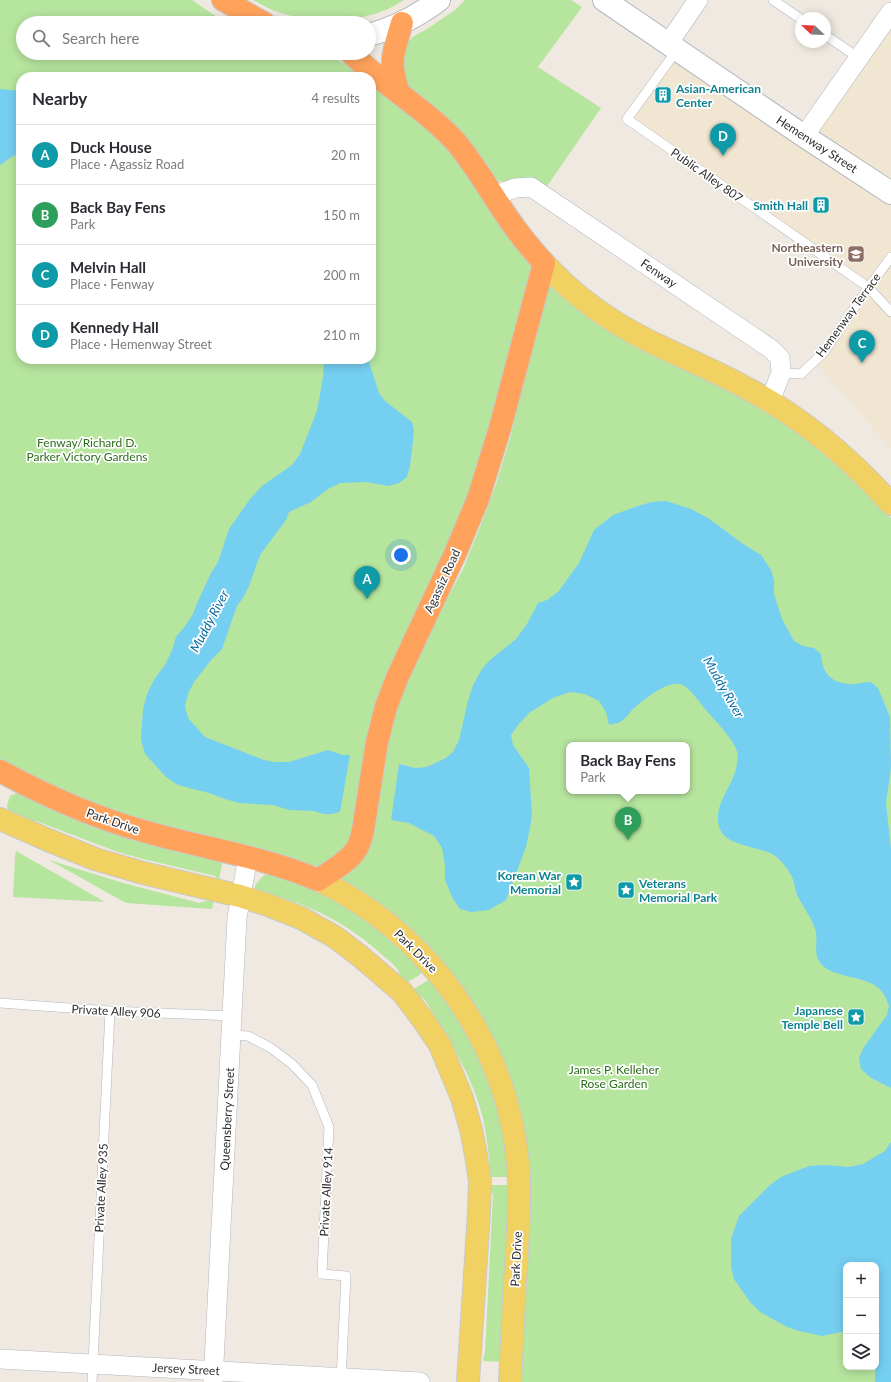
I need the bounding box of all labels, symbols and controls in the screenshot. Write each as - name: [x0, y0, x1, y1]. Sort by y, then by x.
- north arrow: [795, 12, 831, 48]
- search box: [16, 16, 376, 60]
- icon: search: [30, 27, 52, 49]
- text: Search here: [62, 29, 139, 47]
- place label: Asian-American Center: [675, 81, 761, 110]
- building icon: Asian-American Center: [653, 85, 673, 105]
- text: Nearby: [32, 88, 87, 109]
- text: 4 results: [312, 90, 360, 106]
- street label: Hemenway Street: [774, 112, 861, 176]
- pin: D: [710, 123, 736, 156]
- text: Duck House: [70, 138, 152, 156]
- street label: Public Alley 807: [668, 145, 746, 205]
- text: A: [40, 147, 50, 163]
- text: 20 m: [331, 147, 360, 163]
- text: Place · Agassiz Road: [70, 156, 184, 172]
- building icon: Smith Hall: [811, 195, 831, 215]
- text: Back Bay Fens: [70, 198, 165, 216]
- place label: Smith Hall: [753, 198, 808, 213]
- text: B: [41, 207, 49, 223]
- text: 150 m: [323, 207, 360, 223]
- text: Park: [70, 216, 95, 232]
- place label: Northeastern University: [771, 240, 844, 269]
- school or university icon: Northeastern University: [846, 244, 866, 264]
- street label: Fenway: [638, 255, 681, 291]
- text: Melvin Hall: [70, 258, 146, 276]
- text: C: [41, 267, 49, 283]
- text: 200 m: [323, 267, 360, 283]
- street label: Hemenway Terrace: [812, 270, 884, 360]
- text: Place · Fenway: [70, 276, 154, 292]
- text: Kennedy Hall: [70, 318, 159, 336]
- text: D: [40, 327, 50, 343]
- text: 210 m: [323, 327, 360, 343]
- pin: C: [849, 330, 875, 363]
- text: Place · Hemenway Street: [70, 336, 212, 352]
- park label: Fenway/Richard D. Parker Victory Gardens: [26, 435, 148, 464]
- your location: [391, 545, 411, 565]
- street label: Agassiz Road: [421, 547, 463, 615]
- pin: A: [354, 566, 380, 599]
- water label: Muddy River: [186, 587, 232, 655]
- water label: Muddy River: [700, 654, 748, 721]
- popup: [566, 742, 690, 794]
- text: Back Bay Fens: [580, 751, 676, 769]
- text: Park: [580, 769, 606, 785]
- street label: Park Drive: [84, 805, 142, 837]
- pin: B: [615, 807, 641, 840]
- place label: Korean War Memorial: [497, 868, 562, 897]
- place icon: Korean War Memorial: [564, 872, 584, 892]
- place label: Veterans Memorial Park: [638, 876, 718, 905]
- place icon: Veterans Memorial Park: [616, 880, 636, 900]
- street label: Park Drive: [391, 926, 441, 976]
- street label: Private Alley 906: [71, 1001, 161, 1021]
- place label: Japanese Temple Bell: [781, 1003, 844, 1032]
- place icon: Japanese Temple Bell: [846, 1007, 866, 1027]
- park label: James P. Kelleher Rose Garden: [569, 1062, 660, 1091]
- street label: Queensberry Street: [217, 1066, 237, 1171]
- street label: Private Alley 935: [91, 1143, 111, 1233]
- street label: Private Alley 914: [316, 1147, 336, 1237]
- street label: Park Drive: [507, 1231, 525, 1287]
- map controls: [843, 1262, 879, 1370]
- button: +: [843, 1262, 879, 1298]
- button: −: [843, 1298, 879, 1334]
- button: layers: [843, 1334, 879, 1370]
- street label: Jersey Street: [152, 1360, 221, 1378]

